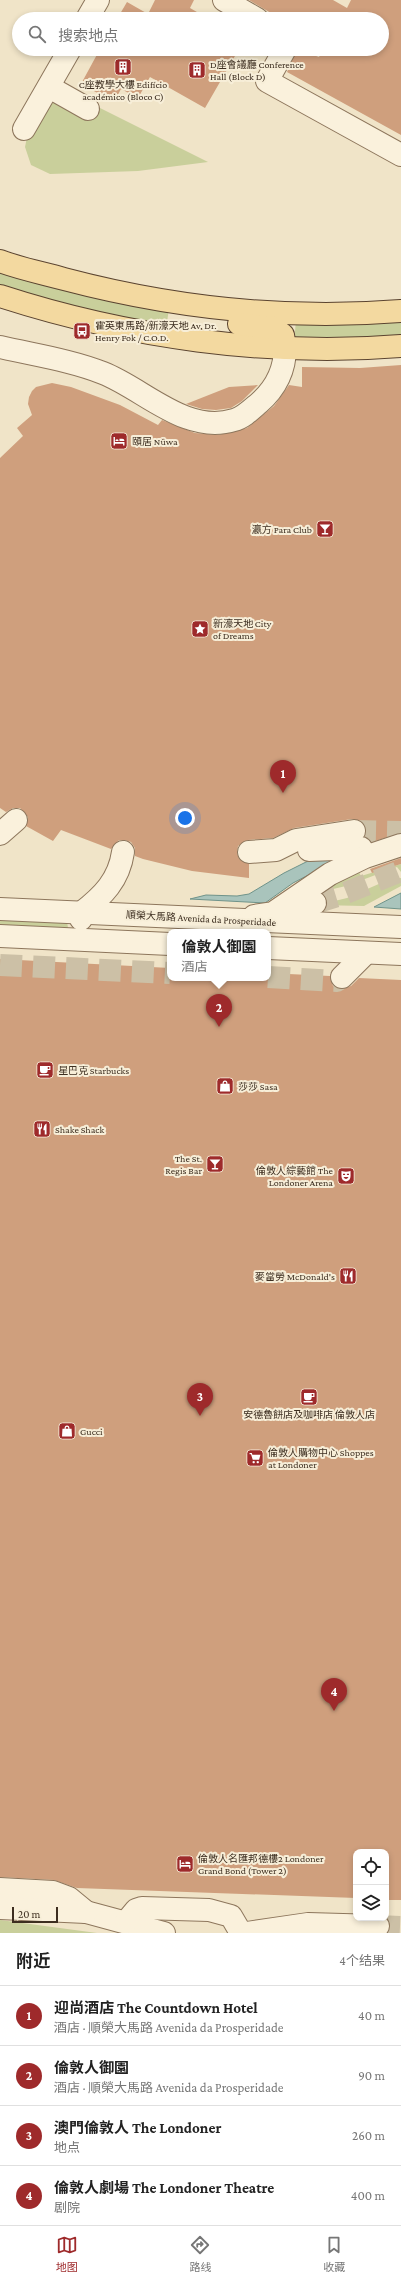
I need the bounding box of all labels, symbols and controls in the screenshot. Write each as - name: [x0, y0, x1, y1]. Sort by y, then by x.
- search box: [12, 12, 389, 56]
- icon: search: [26, 23, 48, 45]
- text: 搜索地点: [58, 28, 118, 44]
- building icon: C座教學大樓 Edifício académico (Bloco C): [113, 57, 133, 77]
- place label: D座會議廳 Conference Hall (Block D): [210, 59, 304, 83]
- building icon: D座會議廳 Conference Hall (Block D): [187, 60, 207, 80]
- place label: C座教學大樓 Edifício académico (Bloco C): [79, 79, 167, 103]
- place label: 霍英東馬路/新濠天地 Av. Dr. Henry Fok / C.O.D.: [95, 320, 217, 343]
- bus stop icon: 霍英東馬路/新濠天地 Av. Dr. Henry Fok / C.O.D.: [72, 321, 92, 341]
- hotel icon: 頤居 Nüwa: [109, 431, 129, 451]
- place label: 頤居 Nüwa: [132, 436, 178, 447]
- bar icon: 瀛方 Para Club: [315, 519, 335, 539]
- place label: 瀛方 Para Club: [252, 524, 312, 535]
- place label: 新濠天地 City of Dreams: [213, 618, 272, 641]
- place icon: 新濠天地 City of Dreams: [190, 619, 210, 639]
- pin: 1: [270, 760, 296, 793]
- your location: [175, 808, 195, 828]
- street label: 順榮大馬路 Avenida da Prosperidade: [126, 909, 277, 928]
- popup: [167, 929, 271, 981]
- text: 倫敦人御園: [181, 939, 257, 955]
- text: 酒店: [181, 959, 208, 974]
- pin: 2: [206, 994, 232, 1027]
- cafe icon: 星巴克 Starbucks: [35, 1060, 55, 1080]
- place label: 星巴克 Starbucks: [58, 1065, 129, 1076]
- shop icon: 莎莎 Sasa: [215, 1076, 235, 1096]
- place label: 莎莎 Sasa: [238, 1081, 278, 1092]
- restaurant icon: Shake Shack: [32, 1119, 52, 1139]
- place label: Shake Shack: [55, 1124, 104, 1135]
- place label: The St. Regis Bar: [165, 1153, 202, 1176]
- bar icon: The St. Regis Bar: [205, 1154, 225, 1174]
- place label: 倫敦人綜藝館 The Londoner Arena: [256, 1165, 334, 1188]
- theatre icon: 倫敦人綜藝館 The Londoner Arena: [336, 1166, 356, 1186]
- restaurant icon: 麥當勞 McDonald's: [338, 1266, 358, 1286]
- place label: 麥當勞 McDonald's: [255, 1271, 335, 1282]
- pin: 3: [187, 1383, 213, 1416]
- cafe icon: 安德魯餅店及咖啡店 倫敦人店: [299, 1387, 319, 1407]
- place label: 安德魯餅店及咖啡店 倫敦人店: [243, 1409, 375, 1420]
- shop icon: Gucci: [57, 1421, 77, 1441]
- place label: Gucci: [80, 1426, 103, 1437]
- place label: 倫敦人購物中心 Shoppes at Londoner: [268, 1447, 374, 1470]
- supermarket icon: 倫敦人購物中心 Shoppes at Londoner: [245, 1448, 265, 1468]
- pin: 4: [321, 1678, 347, 1711]
- map controls: [353, 1849, 389, 1921]
- button: locate: [353, 1849, 389, 1885]
- place label: 倫敦人名匯邦德樓2 Londoner Grand Bond (Tower 2): [198, 1853, 324, 1877]
- hotel icon: 倫敦人名匯邦德樓2 Londoner Grand Bond (Tower 2): [175, 1854, 195, 1874]
- button: layers: [353, 1885, 389, 1921]
- scale bar: [12, 1905, 58, 1924]
- text: 20 m: [18, 1908, 40, 1920]
- text: 附近: [16, 1952, 50, 1971]
- text: 4个结果: [339, 1953, 385, 1968]
- text: 迎尚酒店 The Countdown Hotel: [54, 2000, 258, 2016]
- text: 1: [27, 2008, 31, 2023]
- text: 40 m: [358, 2008, 385, 2023]
- text: 酒店 · 順榮大馬路 Avenida da Prosperidade: [54, 2020, 284, 2035]
- text: 倫敦人御園: [54, 2060, 129, 2076]
- text: 2: [26, 2068, 32, 2083]
- text: 90 m: [358, 2068, 385, 2083]
- text: 酒店 · 順榮大馬路 Avenida da Prosperidade: [54, 2080, 284, 2095]
- text: 澳門倫敦人 The Londoner: [54, 2120, 221, 2136]
- text: 3: [26, 2128, 32, 2143]
- text: 260 m: [352, 2128, 385, 2143]
- text: 地点: [54, 2140, 80, 2155]
- text: 倫敦人劇場 The Londoner Theatre: [54, 2180, 274, 2196]
- text: 4: [25, 2188, 33, 2203]
- text: 400 m: [351, 2188, 385, 2203]
- text: 剧院: [54, 2200, 80, 2215]
- tab: 地图: [56, 2234, 78, 2274]
- tab: 路线: [189, 2234, 211, 2274]
- tab: 收藏: [323, 2234, 345, 2274]

